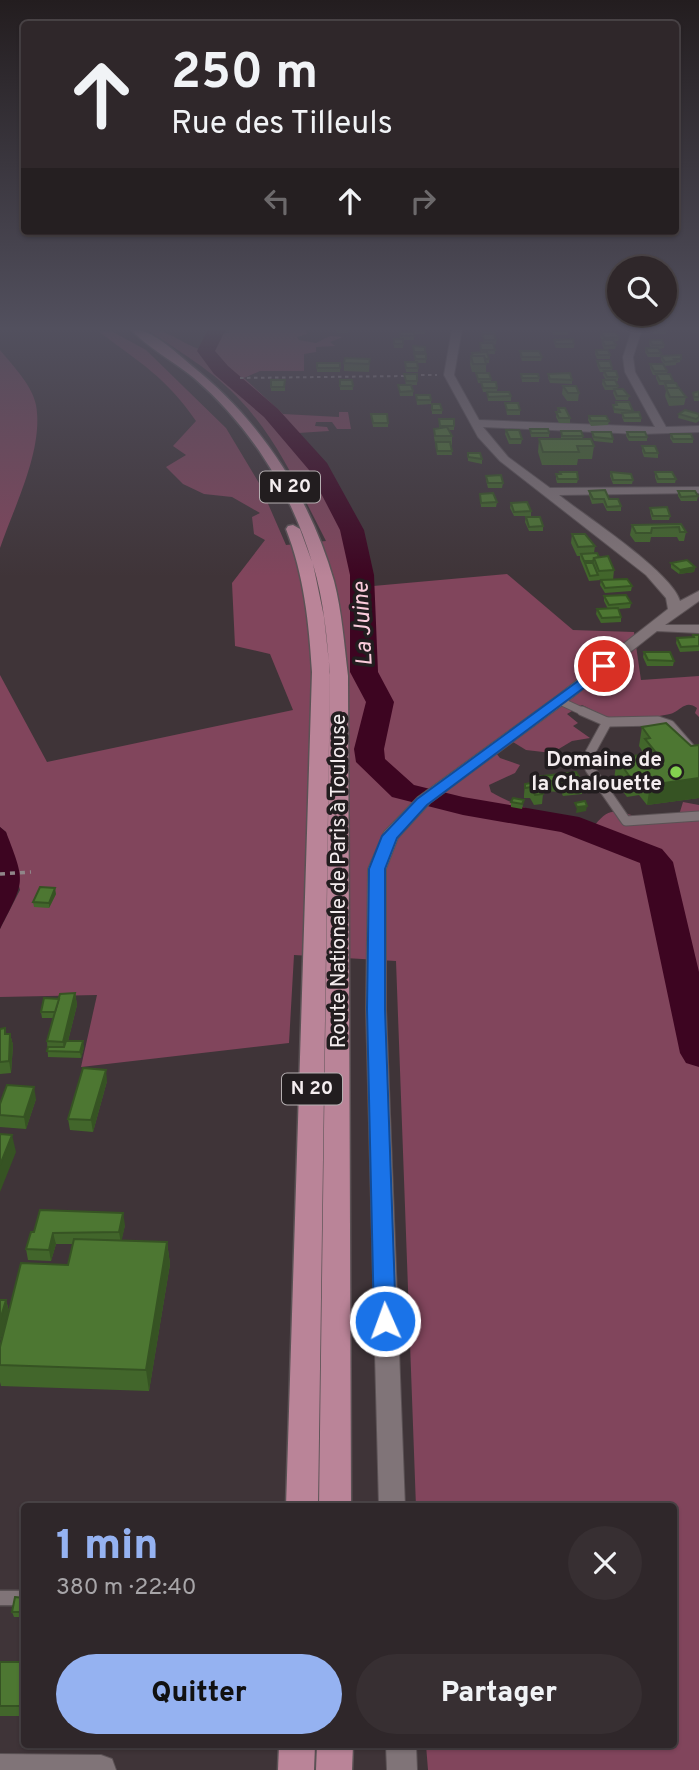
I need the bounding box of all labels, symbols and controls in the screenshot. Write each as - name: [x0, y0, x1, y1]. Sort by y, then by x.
- text: 250 m: [171, 44, 318, 106]
- icon: ahead: [56, 49, 147, 140]
- text: Rue des Tilleuls: [171, 105, 393, 145]
- icon: left: [258, 182, 296, 220]
- icon: ahead: [331, 182, 369, 220]
- icon: right: [404, 182, 442, 220]
- map controls: [607, 256, 677, 326]
- button: search: [607, 256, 677, 326]
- road number: N 20: [260, 472, 320, 502]
- water label: La Juine: [347, 580, 381, 667]
- pin: [574, 636, 634, 696]
- icon: arrive: [585, 647, 623, 685]
- street label: Route Nationale de Paris à Toulouse: [326, 714, 353, 1048]
- place label: Domaine de la Chalouette: [531, 747, 662, 798]
- marker: Domaine de la Chalouette: [668, 764, 684, 780]
- road number: N 20: [282, 1074, 342, 1105]
- position arrow: [348, 1284, 422, 1358]
- text: 1 min: [56, 1521, 159, 1574]
- button: close: [568, 1526, 642, 1600]
- text: 380 m · 22:40: [56, 1574, 197, 1603]
- button: Quitter: [56, 1654, 342, 1734]
- button: Partager: [356, 1654, 642, 1734]

